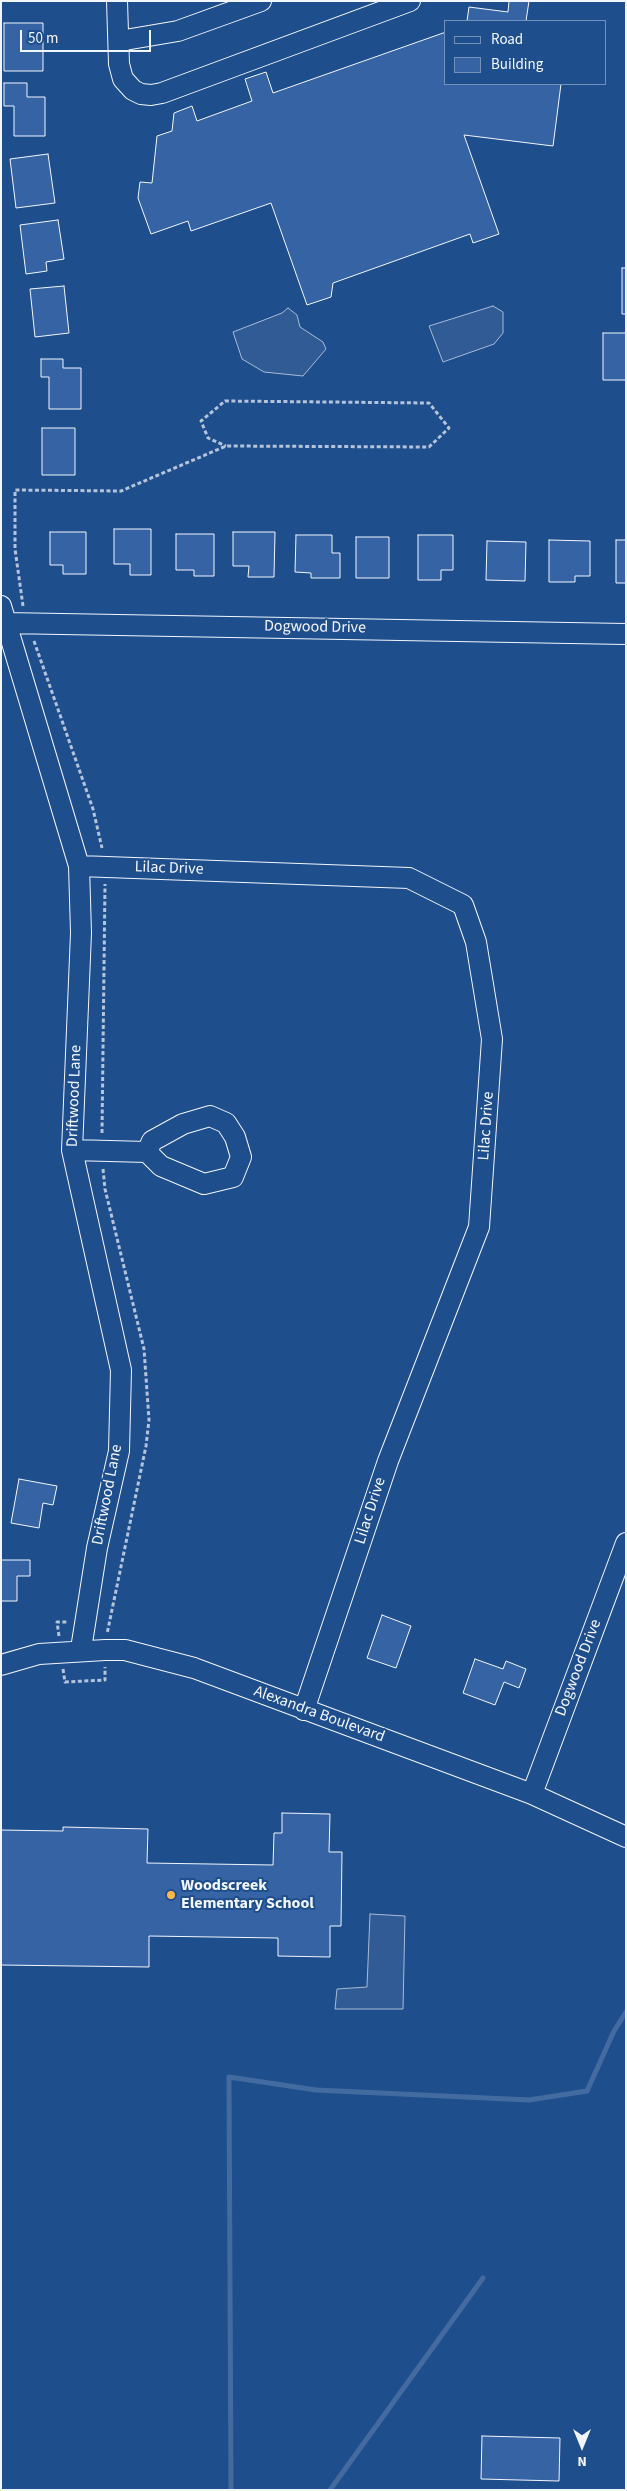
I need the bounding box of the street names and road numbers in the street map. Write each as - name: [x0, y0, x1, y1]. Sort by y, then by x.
- street label: Dogwood Drive: [264, 618, 366, 638]
- street label: Lilac Drive: [134, 858, 204, 880]
- street label: Driftwood Lane: [64, 1045, 86, 1147]
- street label: Lilac Drive: [475, 1091, 499, 1161]
- street label: Driftwood Lane: [89, 1443, 127, 1547]
- street label: Lilac Drive: [351, 1475, 391, 1547]
- street label: Dogwood Drive: [552, 1617, 606, 1719]
- street label: Alexandra Boulevard: [251, 1682, 387, 1748]

